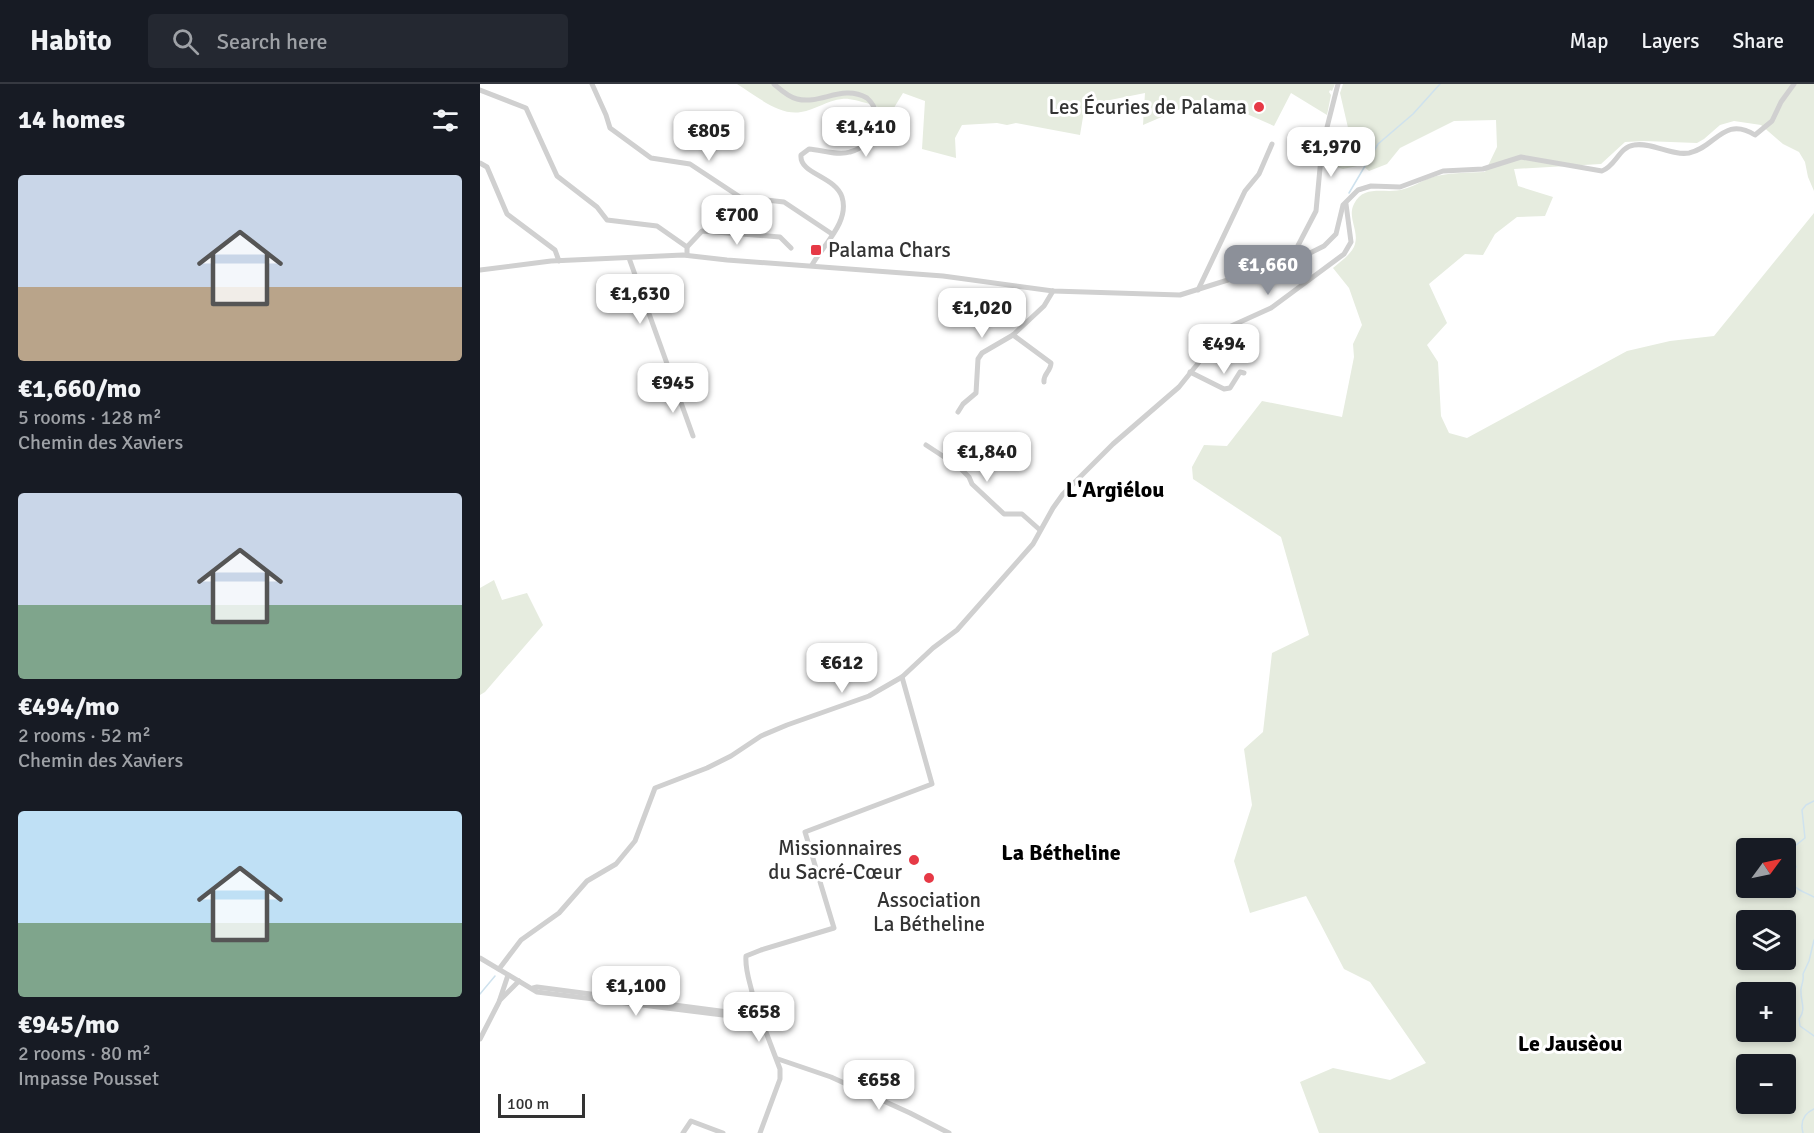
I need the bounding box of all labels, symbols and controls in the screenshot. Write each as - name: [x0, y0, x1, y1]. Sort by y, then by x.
- search box: [148, 14, 568, 68]
- text: Habito: [30, 24, 112, 58]
- icon: search: [169, 25, 202, 58]
- text: Search here: [217, 28, 328, 55]
- text: Map: [1570, 28, 1608, 54]
- text: Layers: [1641, 28, 1699, 54]
- text: Share: [1732, 28, 1784, 54]
- place label: Les Écuries de Palama: [1049, 94, 1247, 120]
- marker: Les Écuries de Palama: [1252, 100, 1266, 114]
- text: 14 homes: [18, 104, 125, 136]
- icon: filters: [429, 104, 462, 137]
- pin: €1,410: [817, 107, 915, 158]
- pin: €805: [673, 111, 745, 162]
- text: €1,410: [836, 114, 896, 139]
- text: €805: [687, 118, 731, 143]
- pin: €1,970: [1282, 127, 1380, 178]
- text: €1,970: [1301, 134, 1361, 159]
- pin: €700: [701, 195, 773, 246]
- text: €700: [715, 202, 759, 227]
- icon: home: [186, 214, 294, 322]
- place label: Palama Chars: [828, 237, 951, 263]
- marker: Palama Chars: [809, 243, 823, 257]
- pin: €1,660: [1219, 245, 1317, 296]
- text: €1,660: [1238, 252, 1298, 277]
- pin: €1,630: [591, 274, 689, 325]
- text: €1,630: [610, 281, 670, 306]
- pin: €1,020: [933, 288, 1031, 339]
- text: €1,020: [952, 295, 1012, 320]
- pin: €494: [1188, 324, 1260, 375]
- text: €494: [1202, 331, 1246, 356]
- pin: €945: [637, 363, 709, 414]
- text: €945: [651, 370, 695, 395]
- text: €1,660/mo: [18, 373, 141, 405]
- text: 5 rooms · 128 m²: [18, 405, 162, 430]
- text: Chemin des Xaviers: [18, 430, 183, 455]
- pin: €1,840: [938, 432, 1036, 483]
- text: €1,840: [957, 439, 1017, 464]
- district label: L'Argiélou: [1066, 476, 1164, 503]
- icon: home: [186, 532, 294, 640]
- pin: €612: [806, 643, 878, 694]
- text: €612: [820, 650, 864, 675]
- text: €494/mo: [18, 691, 119, 723]
- text: 2 rooms · 52 m²: [18, 723, 151, 748]
- text: Chemin des Xaviers: [18, 748, 183, 773]
- place label: Missionnaires du Sacré-Cœur: [768, 835, 902, 885]
- north arrow: [1736, 838, 1796, 898]
- map controls: [1736, 838, 1796, 1114]
- district label: La Bétheline: [1001, 839, 1121, 866]
- icon: home: [186, 850, 294, 958]
- marker: Missionnaires du Sacré-Cœur: [907, 853, 921, 867]
- marker: Association La Bétheline: [922, 871, 936, 885]
- place label: Association La Bétheline: [873, 887, 985, 937]
- button: layers: [1736, 910, 1796, 970]
- pin: €1,100: [587, 966, 685, 1017]
- text: €1,100: [606, 973, 666, 998]
- button: +: [1736, 982, 1796, 1042]
- pin: €658: [723, 992, 795, 1043]
- text: €658: [737, 999, 781, 1024]
- text: €945/mo: [18, 1009, 119, 1041]
- district label: Le Jausèou: [1518, 1030, 1622, 1057]
- text: 2 rooms · 80 m²: [18, 1041, 151, 1066]
- button: −: [1736, 1054, 1796, 1114]
- pin: €658: [843, 1060, 915, 1111]
- text: Impasse Pousset: [18, 1066, 159, 1091]
- text: €658: [857, 1067, 901, 1092]
- scale bar: [498, 1091, 585, 1118]
- text: 100 m: [507, 1094, 549, 1114]

